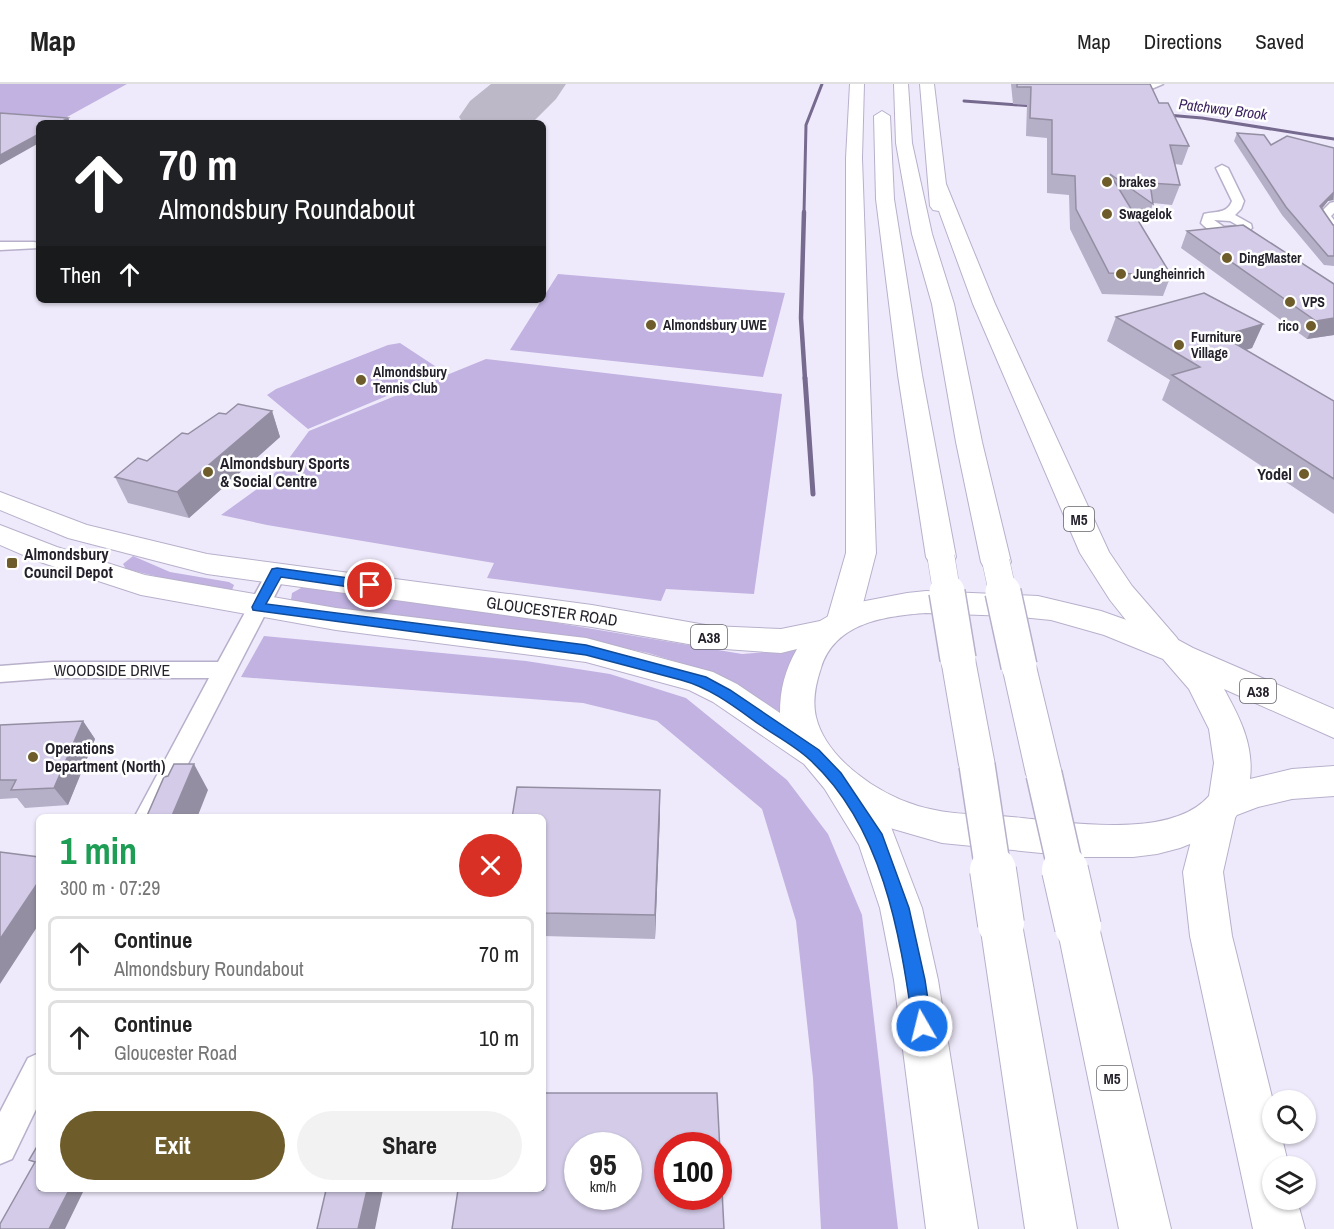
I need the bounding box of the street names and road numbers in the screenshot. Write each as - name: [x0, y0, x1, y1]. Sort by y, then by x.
- road number: M5: [1064, 507, 1094, 531]
- street label: GLOUCESTER ROAD: [485, 591, 619, 631]
- road number: A38: [691, 625, 727, 649]
- street label: WOODSIDE DRIVE: [54, 659, 170, 681]
- road number: A38: [1240, 679, 1276, 703]
- road number: M5: [1097, 1066, 1127, 1090]

